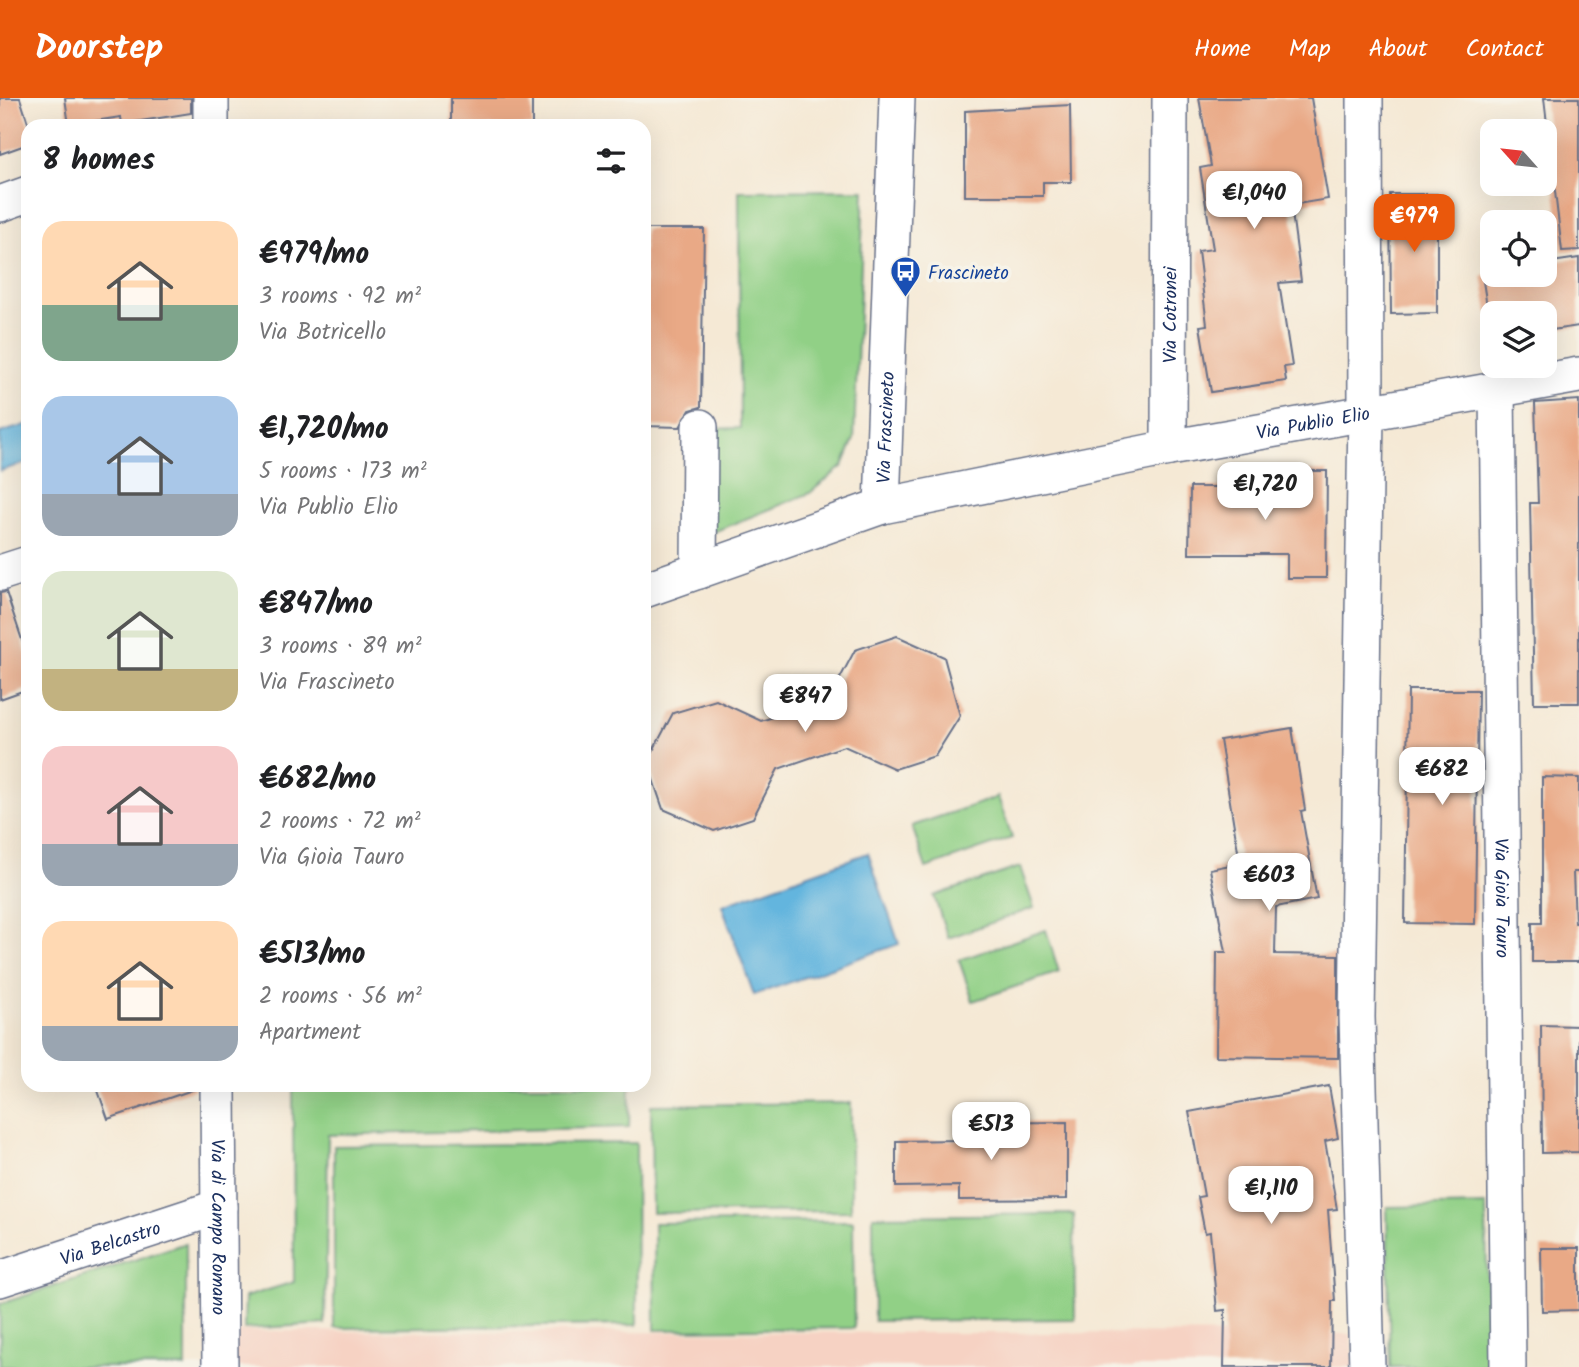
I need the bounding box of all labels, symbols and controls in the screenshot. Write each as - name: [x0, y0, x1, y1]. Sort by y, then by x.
- text: Doorstep: [35, 23, 163, 76]
- text: Home: [1194, 30, 1251, 69]
- text: Map: [1289, 30, 1331, 69]
- text: About: [1369, 30, 1427, 69]
- text: Contact: [1465, 30, 1544, 69]
- north arrow: [1480, 119, 1558, 196]
- map controls: [1480, 119, 1557, 378]
- text: 8 homes: [42, 137, 155, 185]
- icon: filters: [592, 142, 630, 180]
- pin: €1,040: [1197, 172, 1311, 231]
- text: €1,040: [1222, 176, 1286, 212]
- pin: €979: [1373, 194, 1455, 254]
- text: €979: [1390, 199, 1438, 235]
- button: locate: [1480, 210, 1557, 287]
- text: €979/mo: [259, 231, 369, 279]
- icon: home: [98, 249, 182, 333]
- bus stop icon: Frascineto: [888, 255, 922, 299]
- place label: Frascineto: [928, 259, 1009, 289]
- street label: Via Cotronei: [1156, 265, 1187, 363]
- text: 3 rooms · 92 m²: [259, 279, 421, 315]
- button: layers: [1480, 301, 1557, 378]
- text: Via Botricello: [259, 315, 386, 351]
- street label: Via Frascineto: [870, 371, 904, 484]
- street label: Via Publio Elio: [1254, 399, 1373, 449]
- text: €1,720/mo: [259, 406, 389, 454]
- icon: home: [98, 424, 182, 508]
- text: 5 rooms · 173 m²: [259, 454, 427, 490]
- pin: €1,720: [1208, 462, 1322, 522]
- text: €1,720: [1233, 467, 1297, 503]
- text: Via Publio Elio: [259, 490, 398, 526]
- text: €847/mo: [259, 581, 373, 629]
- icon: home: [98, 599, 182, 683]
- text: 3 rooms · 89 m²: [259, 629, 422, 665]
- text: Via Frascineto: [259, 665, 395, 701]
- pin: €847: [764, 674, 846, 734]
- text: €847: [779, 679, 831, 715]
- pin: €682: [1401, 748, 1483, 807]
- text: €682: [1415, 752, 1469, 788]
- text: €682/mo: [259, 756, 376, 804]
- icon: home: [98, 774, 182, 858]
- text: 2 rooms · 72 m²: [259, 804, 421, 840]
- street label: Via Gioia Tauro: [1485, 838, 1516, 958]
- text: Via Gioia Tauro: [259, 840, 404, 876]
- pin: €603: [1228, 854, 1310, 913]
- text: €603: [1243, 858, 1295, 894]
- text: €513/mo: [259, 931, 365, 979]
- icon: home: [98, 949, 182, 1033]
- text: 2 rooms · 56 m²: [259, 979, 422, 1015]
- text: Apartment: [259, 1015, 361, 1051]
- pin: €513: [950, 1102, 1032, 1162]
- text: €513: [968, 1107, 1014, 1143]
- street label: Via di Campo Romano: [201, 1139, 233, 1315]
- pin: €1,110: [1214, 1166, 1328, 1226]
- text: €1,110: [1244, 1171, 1298, 1207]
- street label: Via Belcastro: [57, 1214, 165, 1275]

